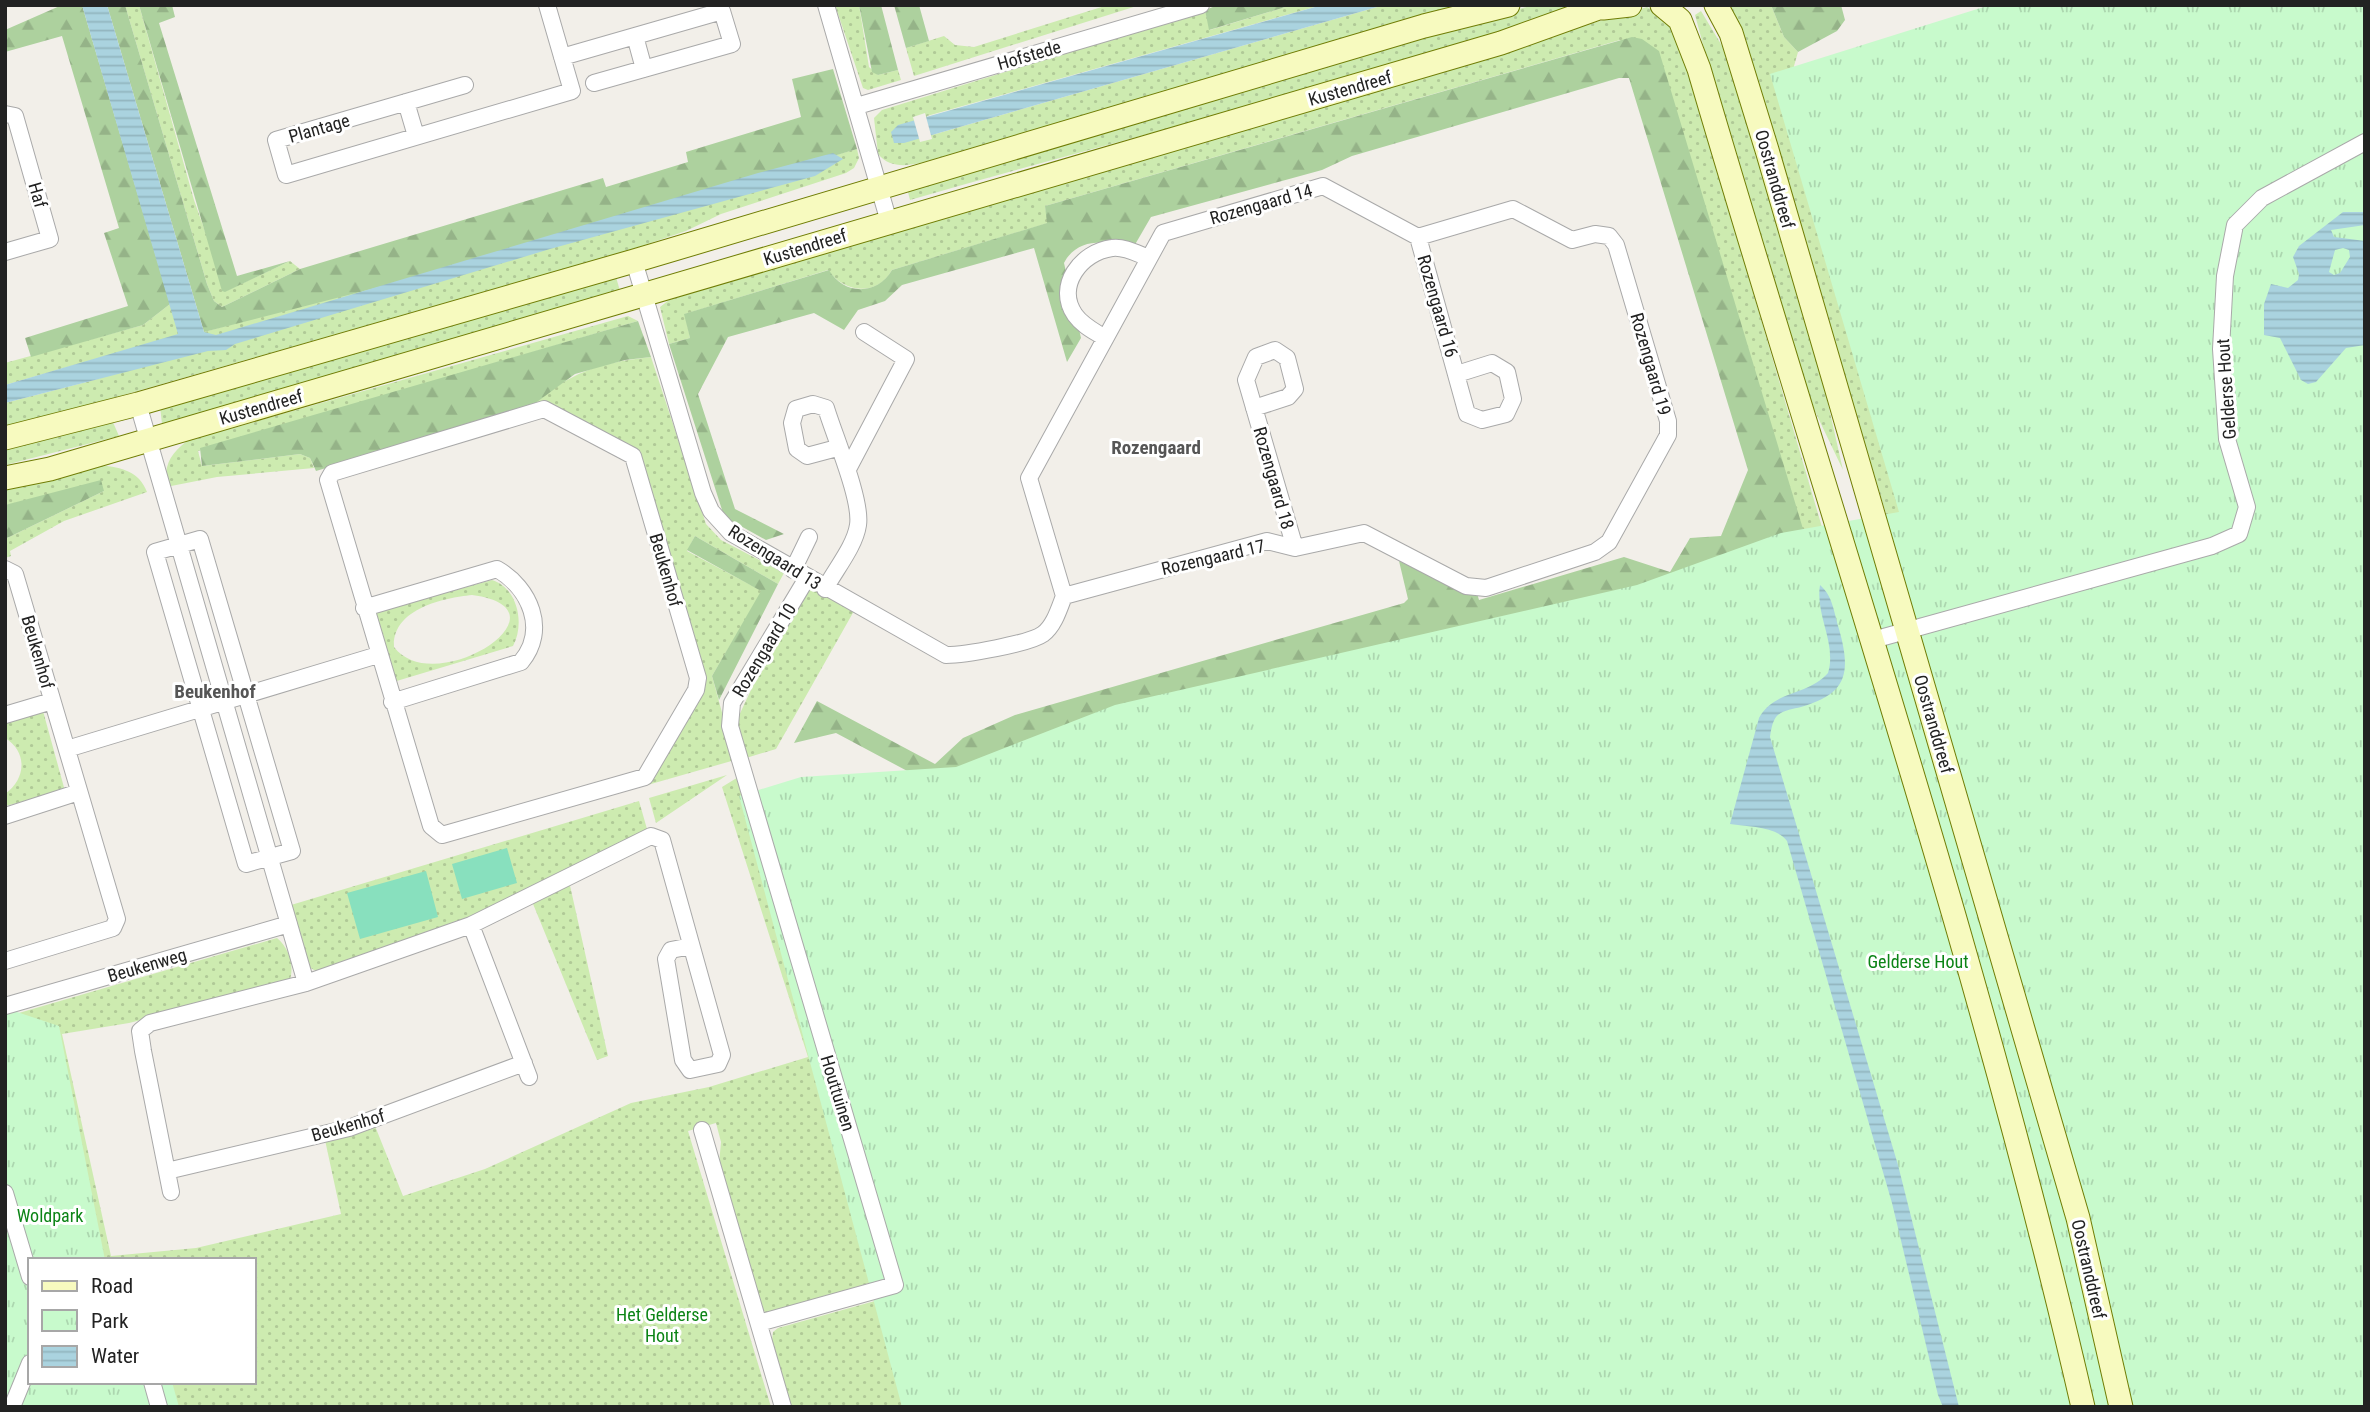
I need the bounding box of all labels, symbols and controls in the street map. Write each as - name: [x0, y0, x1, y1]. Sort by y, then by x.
- street label: Hofstede: [995, 36, 1063, 74]
- street label: Kustendreef: [1306, 66, 1394, 110]
- street label: Plantage: [286, 109, 352, 147]
- street label: Oostranddreef: [1751, 127, 1799, 231]
- street label: Rozengaard 14: [1207, 179, 1315, 229]
- street label: Haf: [24, 180, 52, 210]
- street label: Kustendreef: [761, 224, 849, 270]
- street label: Rozengaard 16: [1413, 252, 1463, 360]
- street label: Rozengaard 19: [1626, 310, 1676, 418]
- street label: Gelderse Hout: [2212, 338, 2240, 440]
- street label: Kustendreef: [217, 385, 305, 429]
- street label: Rozengaard 18: [1249, 424, 1299, 532]
- district label: Rozengaard: [1111, 436, 1201, 459]
- street label: Rozengaard 13: [725, 520, 825, 594]
- street label: Beukenhof: [646, 531, 687, 609]
- street label: Rozengaard 17: [1159, 535, 1267, 579]
- street label: Rozengaard 10: [728, 599, 800, 701]
- street label: Beukenhof: [18, 613, 59, 691]
- street label: Oostranddreef: [1910, 672, 1958, 776]
- district label: Beukenhof: [174, 680, 257, 703]
- street label: Beukenweg: [105, 944, 189, 986]
- park label: Gelderse Hout: [1867, 951, 1969, 972]
- street label: Houttuinen: [817, 1053, 859, 1133]
- street label: Beukenhof: [309, 1104, 387, 1145]
- park label: Woldpark: [17, 1205, 83, 1226]
- street label: Oostranddreef: [2067, 1217, 2111, 1321]
- legend: [28, 1258, 256, 1384]
- text: Road: [91, 1274, 133, 1298]
- park label: Het Gelderse Hout: [616, 1304, 708, 1346]
- text: Park: [91, 1309, 129, 1333]
- text: Water: [91, 1344, 139, 1368]

